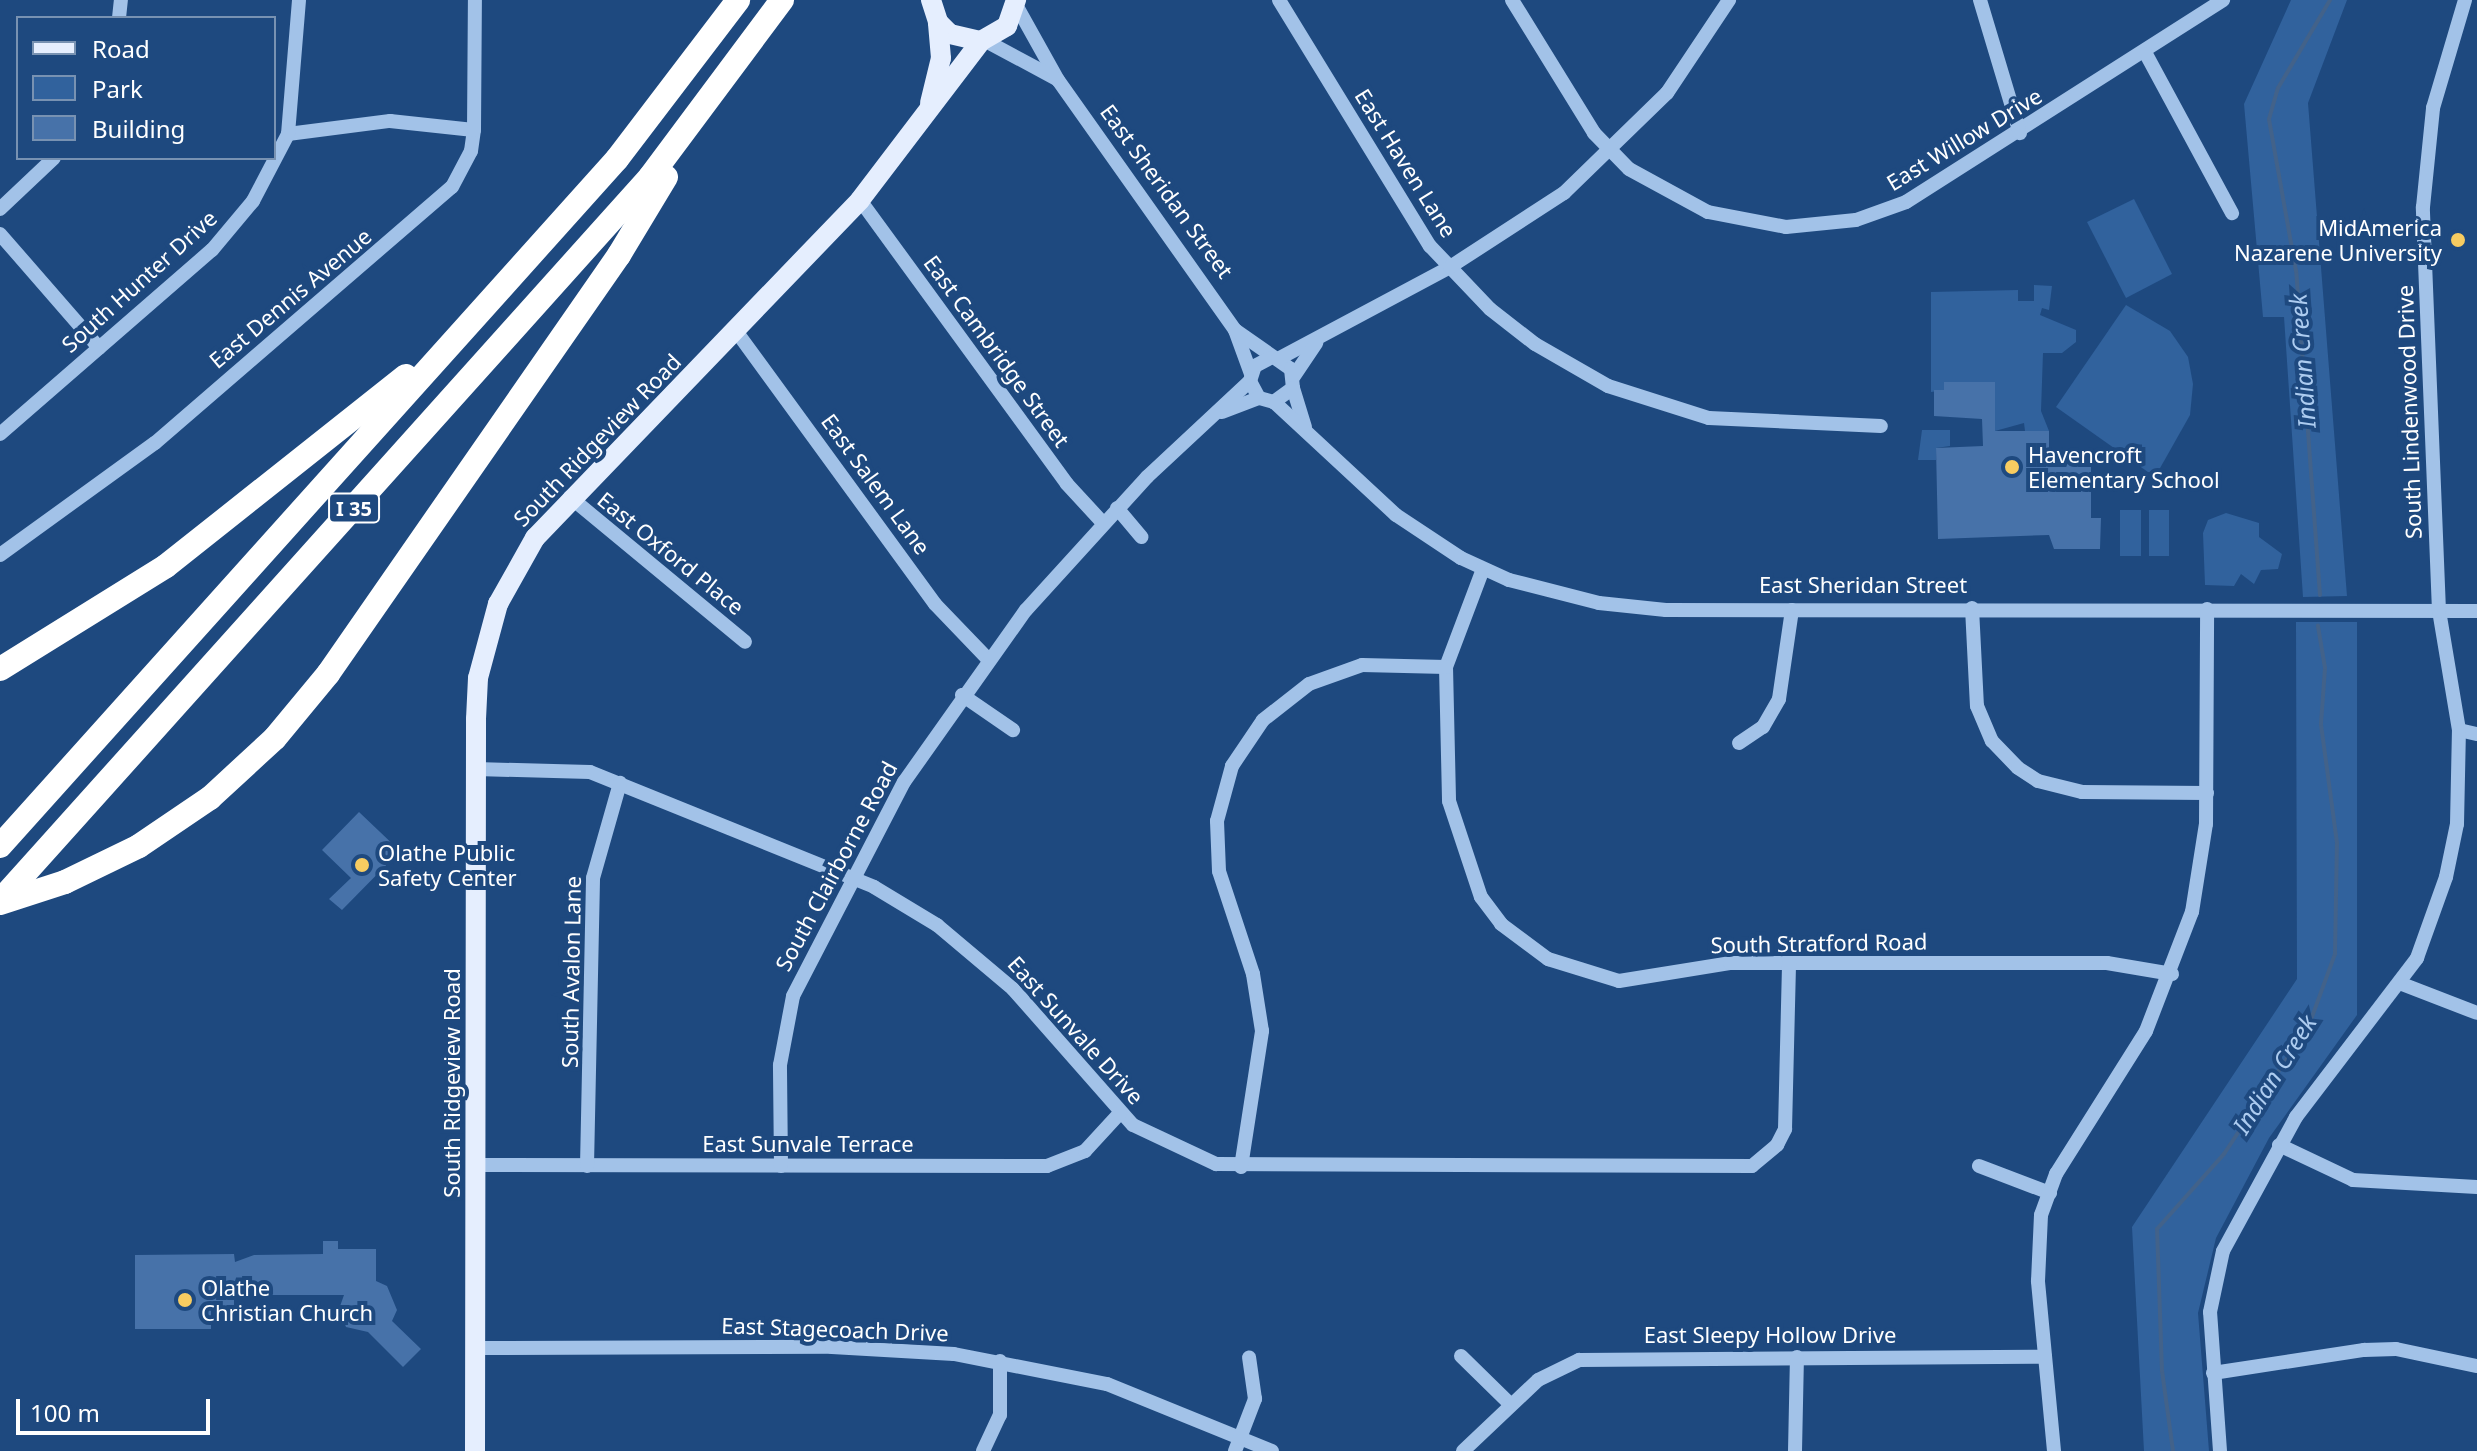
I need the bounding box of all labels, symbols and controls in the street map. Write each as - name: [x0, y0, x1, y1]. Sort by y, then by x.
- legend: [16, 16, 276, 160]
- text: Road: [92, 32, 150, 65]
- text: Park: [92, 72, 143, 105]
- street label: East Willow Drive: [1882, 82, 2046, 196]
- street label: East Haven Lane: [1350, 84, 1462, 242]
- street label: East Sheridan Street: [1095, 99, 1239, 283]
- text: Building: [92, 112, 185, 145]
- street label: South Hunter Drive: [56, 205, 222, 357]
- place label: MidAmerica Nazarene University: [2234, 214, 2442, 266]
- street label: East Dennis Avenue: [204, 222, 376, 374]
- marker: MidAmerica Nazarene University: [2449, 231, 2467, 249]
- street label: East Cambridge Street: [919, 250, 1075, 452]
- street label: South Lindenwood Drive: [2391, 285, 2427, 539]
- water label: Indian Creek: [2283, 293, 2321, 429]
- street label: South Ridgeview Road: [508, 348, 686, 532]
- street label: East Salem Lane: [816, 409, 936, 559]
- place label: Havencroft Elementary School: [2028, 441, 2220, 492]
- marker: Havencroft Elementary School: [2003, 458, 2021, 476]
- street label: East Oxford Place: [592, 486, 750, 620]
- road number: I 35: [328, 492, 380, 524]
- street label: East Sheridan Street: [1759, 572, 1967, 598]
- street label: South Clairborne Road: [770, 757, 902, 975]
- place label: Olathe Public Safety Center: [378, 839, 517, 890]
- marker: Olathe Public Safety Center: [353, 856, 371, 874]
- street label: South Avalon Lane: [556, 876, 586, 1068]
- street label: South Stratford Road: [1710, 928, 1928, 958]
- street label: East Sunvale Drive: [1003, 951, 1149, 1109]
- street label: South Ridgeview Road: [439, 968, 465, 1198]
- water label: Indian Creek: [2226, 1009, 2322, 1139]
- street label: East Sunvale Terrace: [702, 1131, 914, 1157]
- place label: Olathe Christian Church: [201, 1274, 373, 1326]
- marker: Olathe Christian Church: [176, 1291, 194, 1309]
- street label: East Stagecoach Drive: [721, 1312, 949, 1346]
- street label: East Sleepy Hollow Drive: [1644, 1322, 1896, 1348]
- scale bar: [20, 1383, 214, 1433]
- text: 100 m: [30, 1396, 100, 1429]

